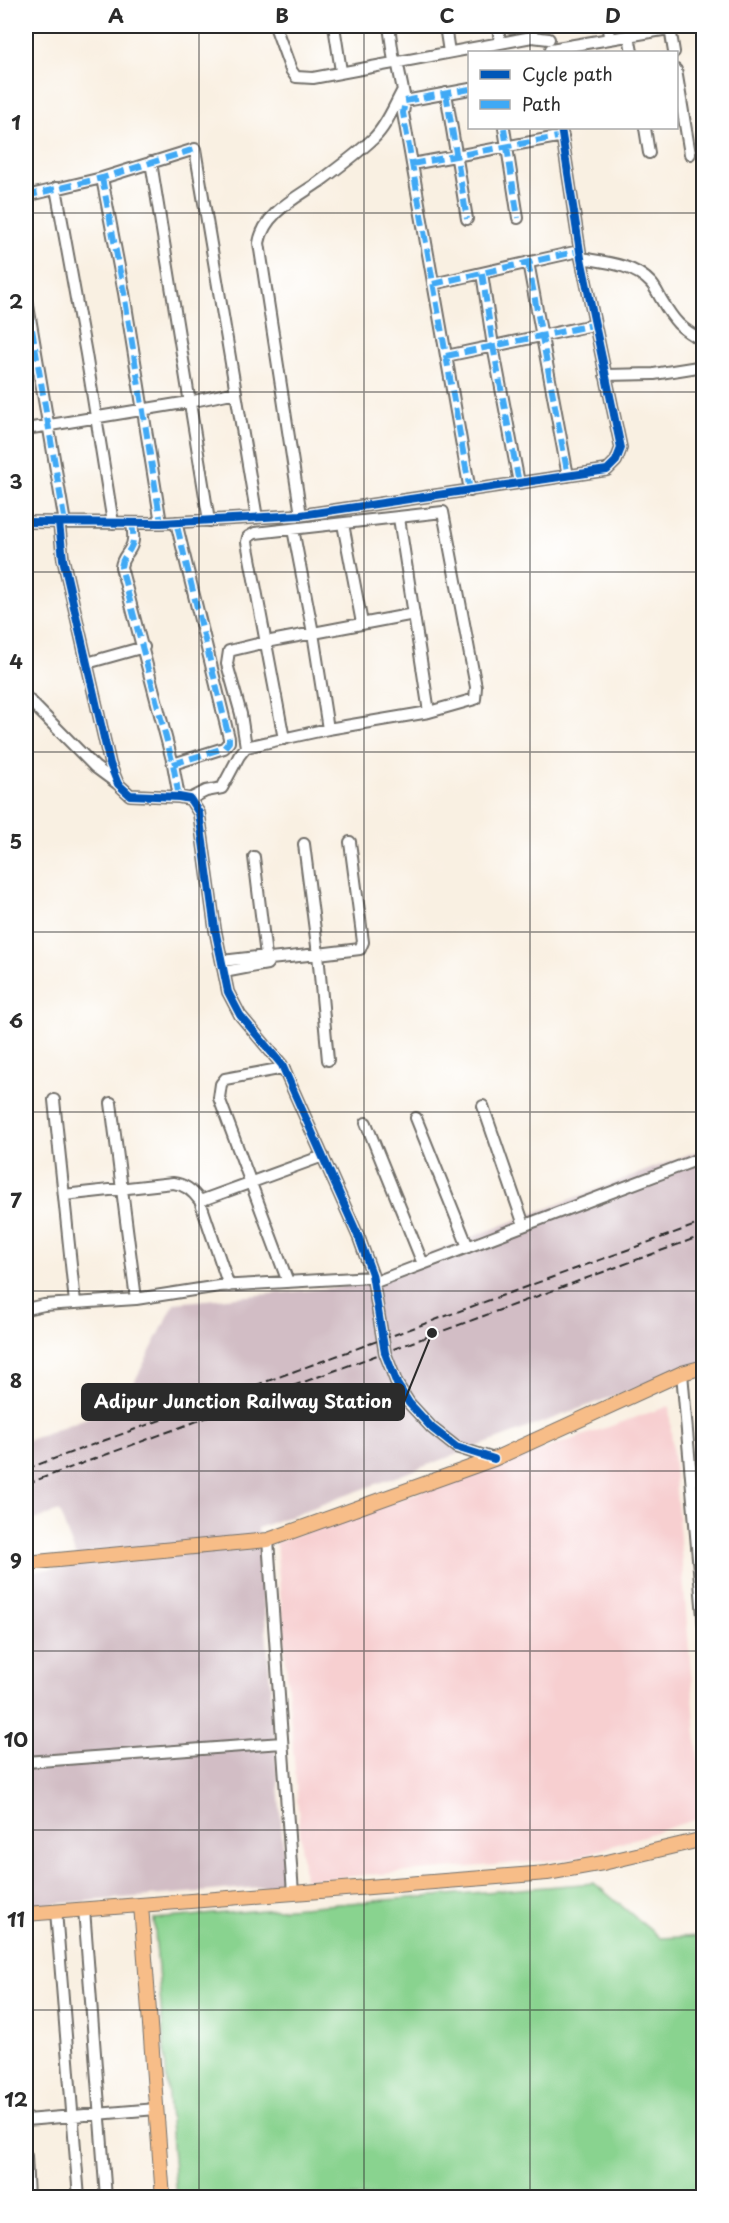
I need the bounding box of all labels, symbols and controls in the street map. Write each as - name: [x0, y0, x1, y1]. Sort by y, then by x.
- text: A: [108, 0, 124, 30]
- text: B: [275, 0, 289, 30]
- text: C: [439, 0, 455, 30]
- text: D: [605, 0, 621, 30]
- legend: [468, 51, 678, 129]
- text: Cycle path: [522, 60, 613, 87]
- text: Path: [522, 90, 561, 117]
- text: 1: [11, 107, 21, 137]
- text: 2: [9, 286, 23, 316]
- text: 3: [9, 466, 23, 496]
- text: 4: [9, 646, 23, 676]
- text: 5: [10, 826, 22, 856]
- text: 6: [9, 1005, 23, 1035]
- text: 7: [10, 1185, 22, 1215]
- text: 8: [10, 1365, 22, 1395]
- callout: Adipur Junction Railway Station: [82, 1384, 404, 1420]
- text: Adipur Junction Railway Station: [94, 1387, 392, 1414]
- text: 9: [10, 1545, 22, 1575]
- text: 10: [4, 1724, 28, 1754]
- text: 11: [7, 1904, 25, 1934]
- text: 12: [4, 2084, 28, 2114]

